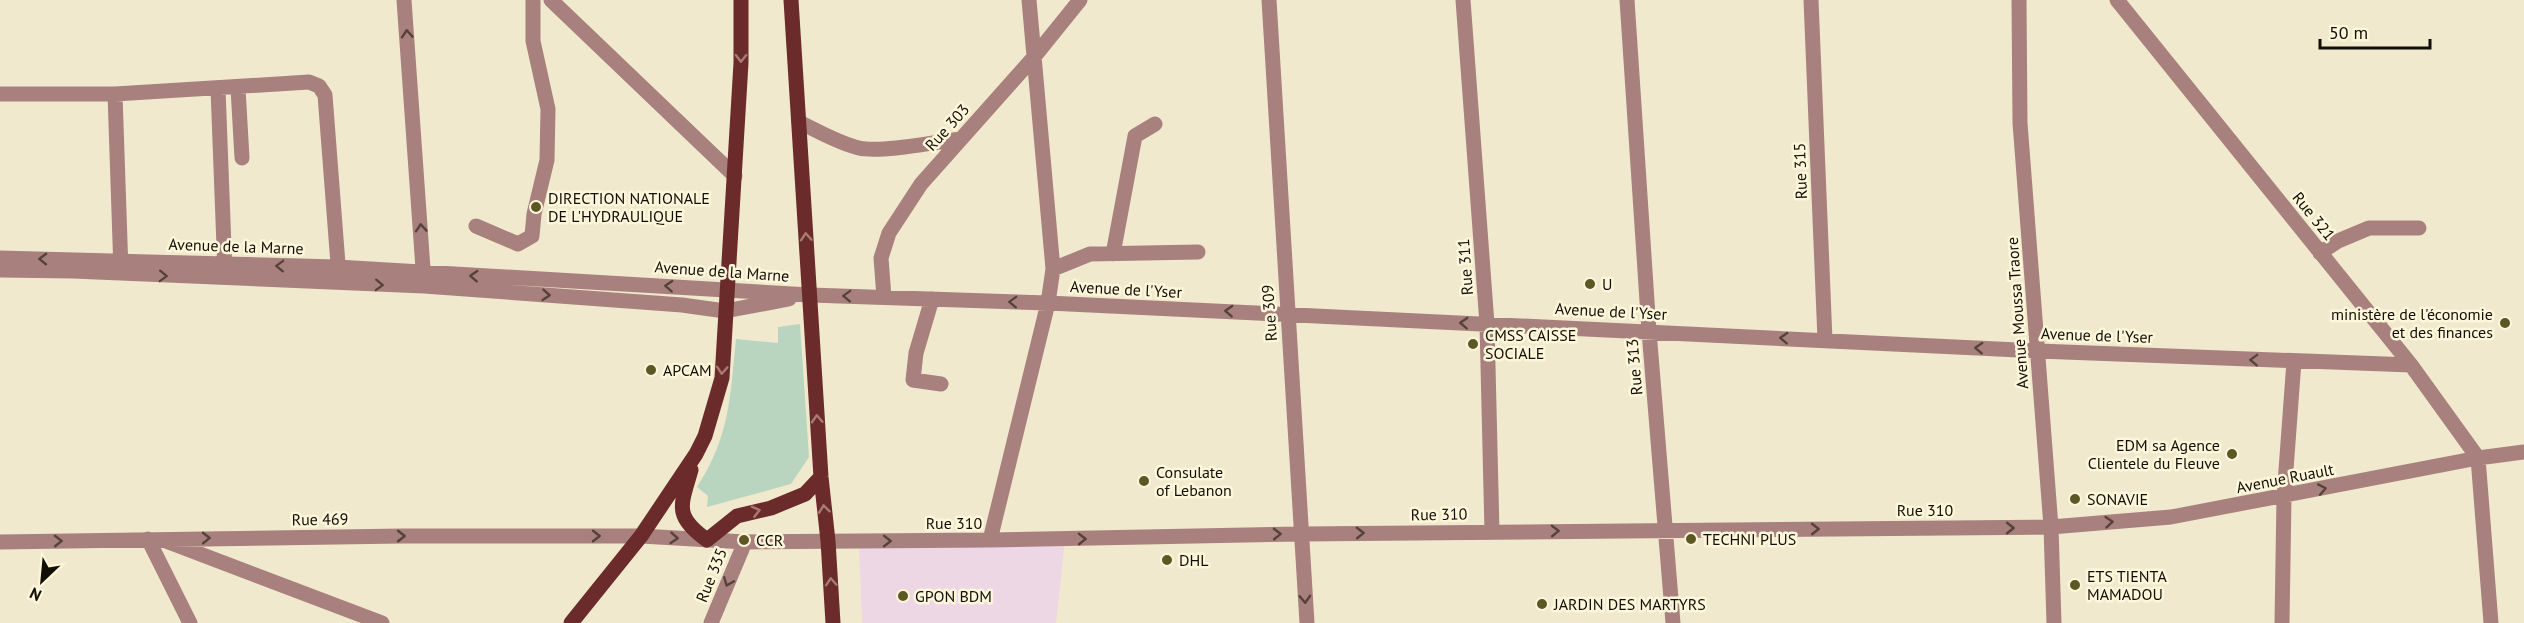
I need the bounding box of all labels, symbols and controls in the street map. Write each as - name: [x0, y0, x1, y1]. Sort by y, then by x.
- scale bar: [2320, 12, 2430, 50]
- text: 50 m: [2329, 21, 2368, 44]
- one-way arrow: [400, 29, 413, 38]
- one-way arrow: [735, 54, 747, 63]
- street label: Rue 303: [921, 99, 973, 155]
- street label: Rue 315: [1789, 142, 1811, 200]
- place label: DIRECTION NATIONALE DE L'HYDRAULIQUE: [548, 188, 710, 226]
- street label: Rue 321: [2288, 188, 2340, 244]
- marker: DIRECTION NATIONALE DE L'HYDRAULIQUE: [529, 200, 543, 214]
- one-way arrow: [415, 223, 428, 233]
- one-way arrow: [800, 232, 813, 241]
- street label: Avenue de la Marne: [168, 234, 304, 258]
- street label: Avenue Moussa Traore: [2002, 236, 2032, 390]
- street label: Rue 311: [1453, 238, 1477, 296]
- one-way arrow: [38, 253, 47, 265]
- street label: Avenue de la Marne: [654, 256, 790, 286]
- one-way arrow: [275, 259, 284, 272]
- one-way arrow: [470, 269, 479, 282]
- one-way arrow: [159, 270, 168, 283]
- place label: U: [1602, 274, 1612, 294]
- street label: Avenue de l'Yser: [1070, 276, 1183, 302]
- marker: U: [1583, 277, 1597, 291]
- one-way arrow: [375, 278, 384, 291]
- one-way arrow: [665, 279, 674, 292]
- street label: Rue 309: [1257, 284, 1281, 342]
- one-way arrow: [541, 288, 550, 301]
- one-way arrow: [843, 290, 852, 302]
- one-way arrow: [1008, 295, 1017, 308]
- street label: Avenue de l'Yser: [1555, 298, 1668, 324]
- place label: ministère de l'économie et des finances: [2331, 304, 2493, 342]
- one-way arrow: [1224, 305, 1233, 318]
- one-way arrow: [1459, 316, 1468, 329]
- marker: ministère de l'économie et des finances: [2498, 316, 2512, 330]
- street label: Avenue de l'Yser: [2041, 323, 2154, 347]
- place label: CMSS CAISSE SOCIALE: [1485, 325, 1576, 363]
- one-way arrow: [1780, 331, 1789, 344]
- marker: CMSS CAISSE SOCIALE: [1466, 337, 1480, 351]
- street label: Rue 313: [1622, 338, 1646, 396]
- one-way arrow: [1975, 341, 1984, 354]
- one-way arrow: [2249, 353, 2258, 366]
- place label: APCAM: [663, 360, 712, 380]
- marker: APCAM: [644, 363, 658, 377]
- one-way arrow: [716, 365, 729, 374]
- one-way arrow: [811, 415, 824, 424]
- place label: EDM sa Agence Clientele du Fleuve: [2088, 435, 2220, 473]
- marker: EDM sa Agence Clientele du Fleuve: [2225, 447, 2239, 461]
- street label: Avenue Ruault: [2235, 459, 2336, 497]
- place label: Consulate of Lebanon: [1156, 462, 1232, 500]
- marker: Consulate of Lebanon: [1137, 474, 1151, 488]
- one-way arrow: [2317, 483, 2327, 496]
- place label: SONAVIE: [2087, 489, 2148, 509]
- marker: SONAVIE: [2068, 492, 2082, 506]
- street label: Rue 310: [1897, 500, 1954, 520]
- street label: Rue 310: [1411, 504, 1468, 524]
- one-way arrow: [819, 505, 831, 514]
- one-way arrow: [751, 506, 761, 519]
- street label: Rue 469: [292, 509, 348, 529]
- street label: Rue 310: [926, 513, 983, 533]
- one-way arrow: [2105, 516, 2114, 529]
- one-way arrow: [2006, 522, 2015, 534]
- one-way arrow: [1811, 523, 1820, 535]
- one-way arrow: [1551, 525, 1560, 537]
- one-way arrow: [1356, 527, 1365, 539]
- one-way arrow: [1272, 528, 1281, 541]
- place label: TECHNI PLUS: [1703, 529, 1796, 549]
- one-way arrow: [397, 530, 406, 542]
- one-way arrow: [592, 530, 601, 542]
- place label: CCR: [756, 530, 783, 550]
- one-way arrow: [202, 532, 211, 544]
- one-way arrow: [669, 532, 678, 545]
- one-way arrow: [1077, 532, 1086, 545]
- marker: TECHNI PLUS: [1684, 532, 1698, 546]
- marker: CCR: [737, 533, 751, 547]
- one-way arrow: [54, 534, 63, 547]
- one-way arrow: [882, 535, 891, 547]
- street label: Rue 335: [691, 545, 731, 605]
- place label: DHL: [1179, 550, 1209, 570]
- north arrow: [12, 551, 72, 611]
- marker: DHL: [1160, 553, 1174, 567]
- place label: ETS TIENTA MAMADOU: [2087, 566, 2167, 604]
- one-way arrow: [723, 576, 735, 587]
- one-way arrow: [824, 578, 837, 587]
- marker: ETS TIENTA MAMADOU: [2068, 578, 2082, 592]
- text: N: [26, 583, 45, 606]
- place label: GPON BDM: [915, 586, 992, 606]
- marker: GPON BDM: [896, 589, 910, 603]
- place label: JARDIN DES MARTYRS: [1553, 594, 1706, 614]
- one-way arrow: [1299, 595, 1312, 604]
- marker: JARDIN DES MARTYRS: [1535, 597, 1549, 611]

